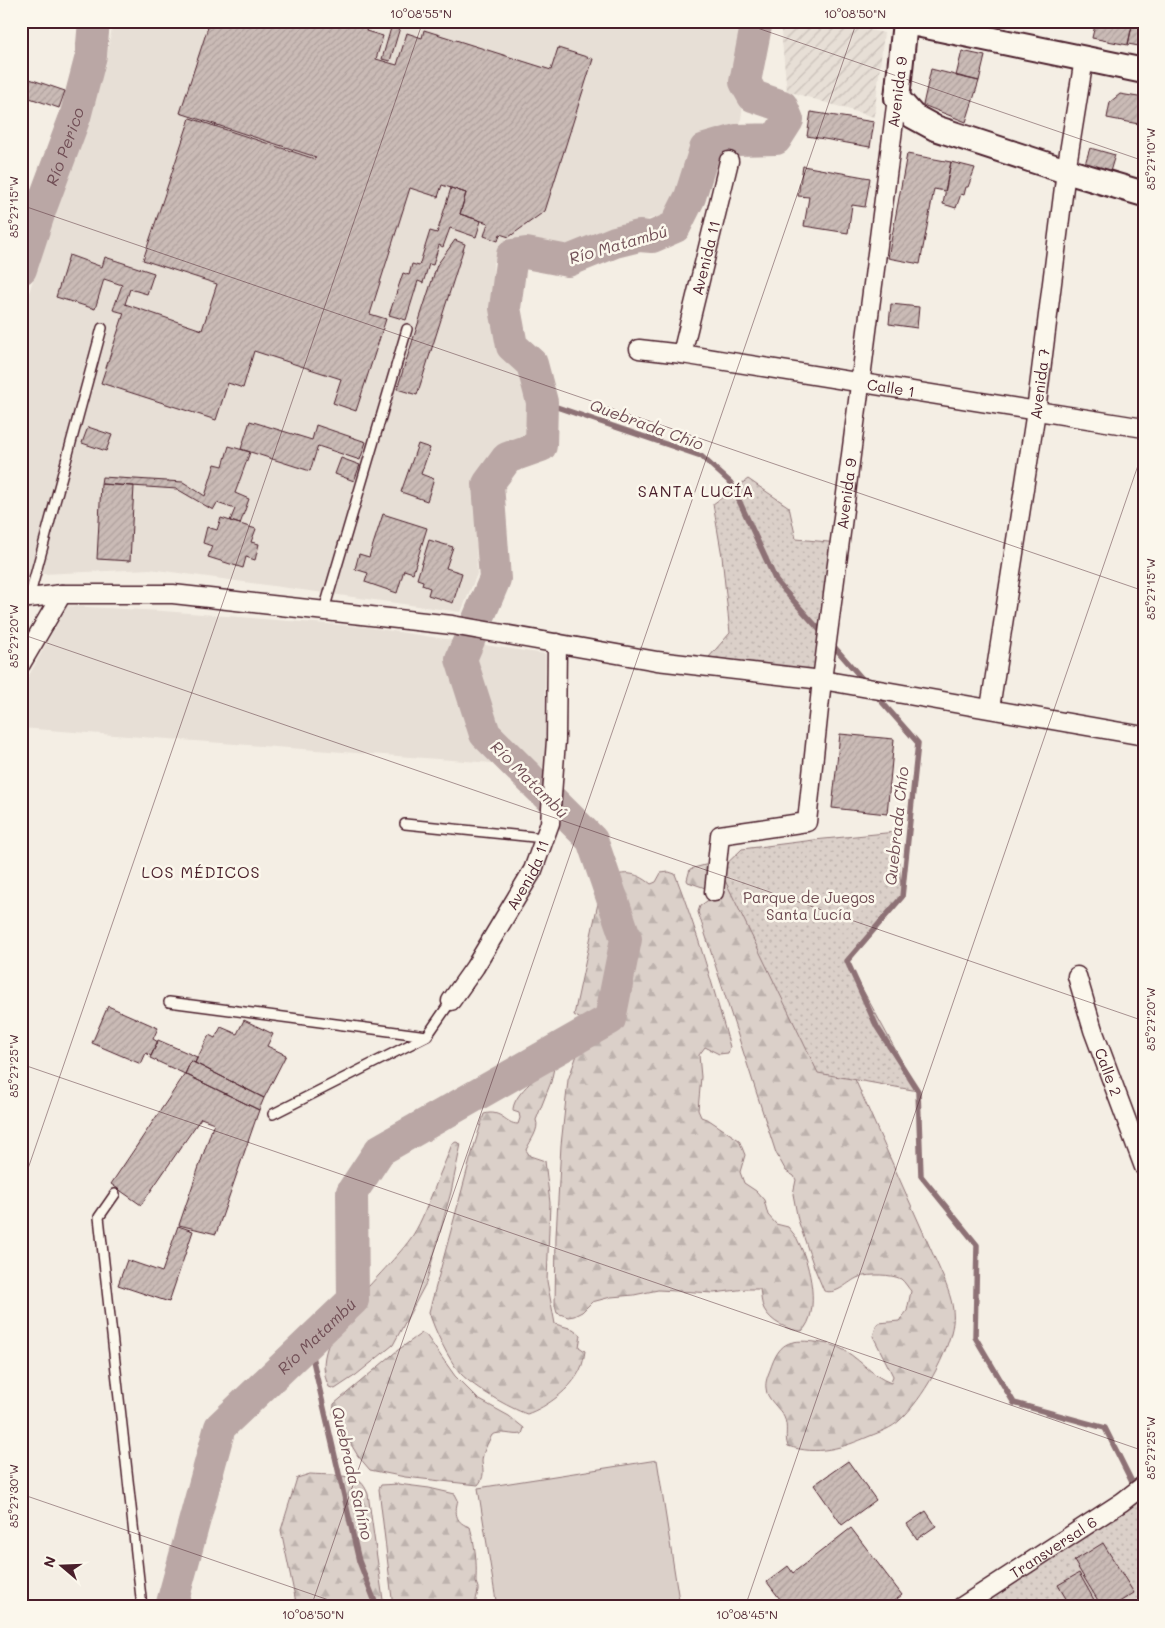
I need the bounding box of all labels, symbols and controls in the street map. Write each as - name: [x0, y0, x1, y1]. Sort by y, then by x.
- text: 10°08'55"N: [390, 5, 452, 21]
- text: 10°08'50"N: [824, 5, 886, 21]
- street label: Avenida 9: [883, 55, 911, 129]
- water label: Río Perico: [40, 105, 88, 188]
- text: 85°27'10"W: [1142, 128, 1158, 190]
- text: 85°27'15"W: [5, 176, 21, 238]
- street label: Avenida 11: [687, 218, 724, 297]
- water label: Río Matambú: [566, 220, 670, 268]
- street label: Avenida 7: [1025, 347, 1054, 421]
- street label: Calle 1: [866, 374, 917, 401]
- water label: Quebrada Chío: [587, 394, 707, 454]
- street label: Avenida 9: [832, 457, 861, 530]
- district label: SANTA LUCÍA: [638, 480, 754, 501]
- text: 85°27'15"W: [1142, 558, 1158, 620]
- text: 85°27'20"W: [5, 604, 21, 668]
- water label: Río Matambú: [487, 736, 573, 822]
- water label: Quebrada Chío: [879, 765, 913, 887]
- street label: Avenida 11: [501, 837, 553, 914]
- district label: LOS MÉDICOS: [141, 861, 261, 882]
- park label: Parque de Juegos Santa Lucía: [743, 887, 875, 924]
- text: 85°27'20"W: [1142, 987, 1158, 1051]
- text: 85°27'25"W: [5, 1034, 21, 1098]
- street label: Calle 2: [1090, 1045, 1127, 1099]
- water label: Río Matambú: [272, 1293, 360, 1378]
- water label: Quebrada Sahíno: [327, 1404, 379, 1542]
- text: 85°27'25"W: [1142, 1416, 1158, 1480]
- text: 85°27'30"W: [5, 1464, 21, 1528]
- street label: Transversal 6: [1006, 1511, 1100, 1583]
- north arrow: [38, 1540, 88, 1590]
- text: N: [39, 1553, 60, 1570]
- text: 10°08'50"N: [282, 1606, 344, 1622]
- text: 10°08'45"N: [716, 1606, 778, 1622]

